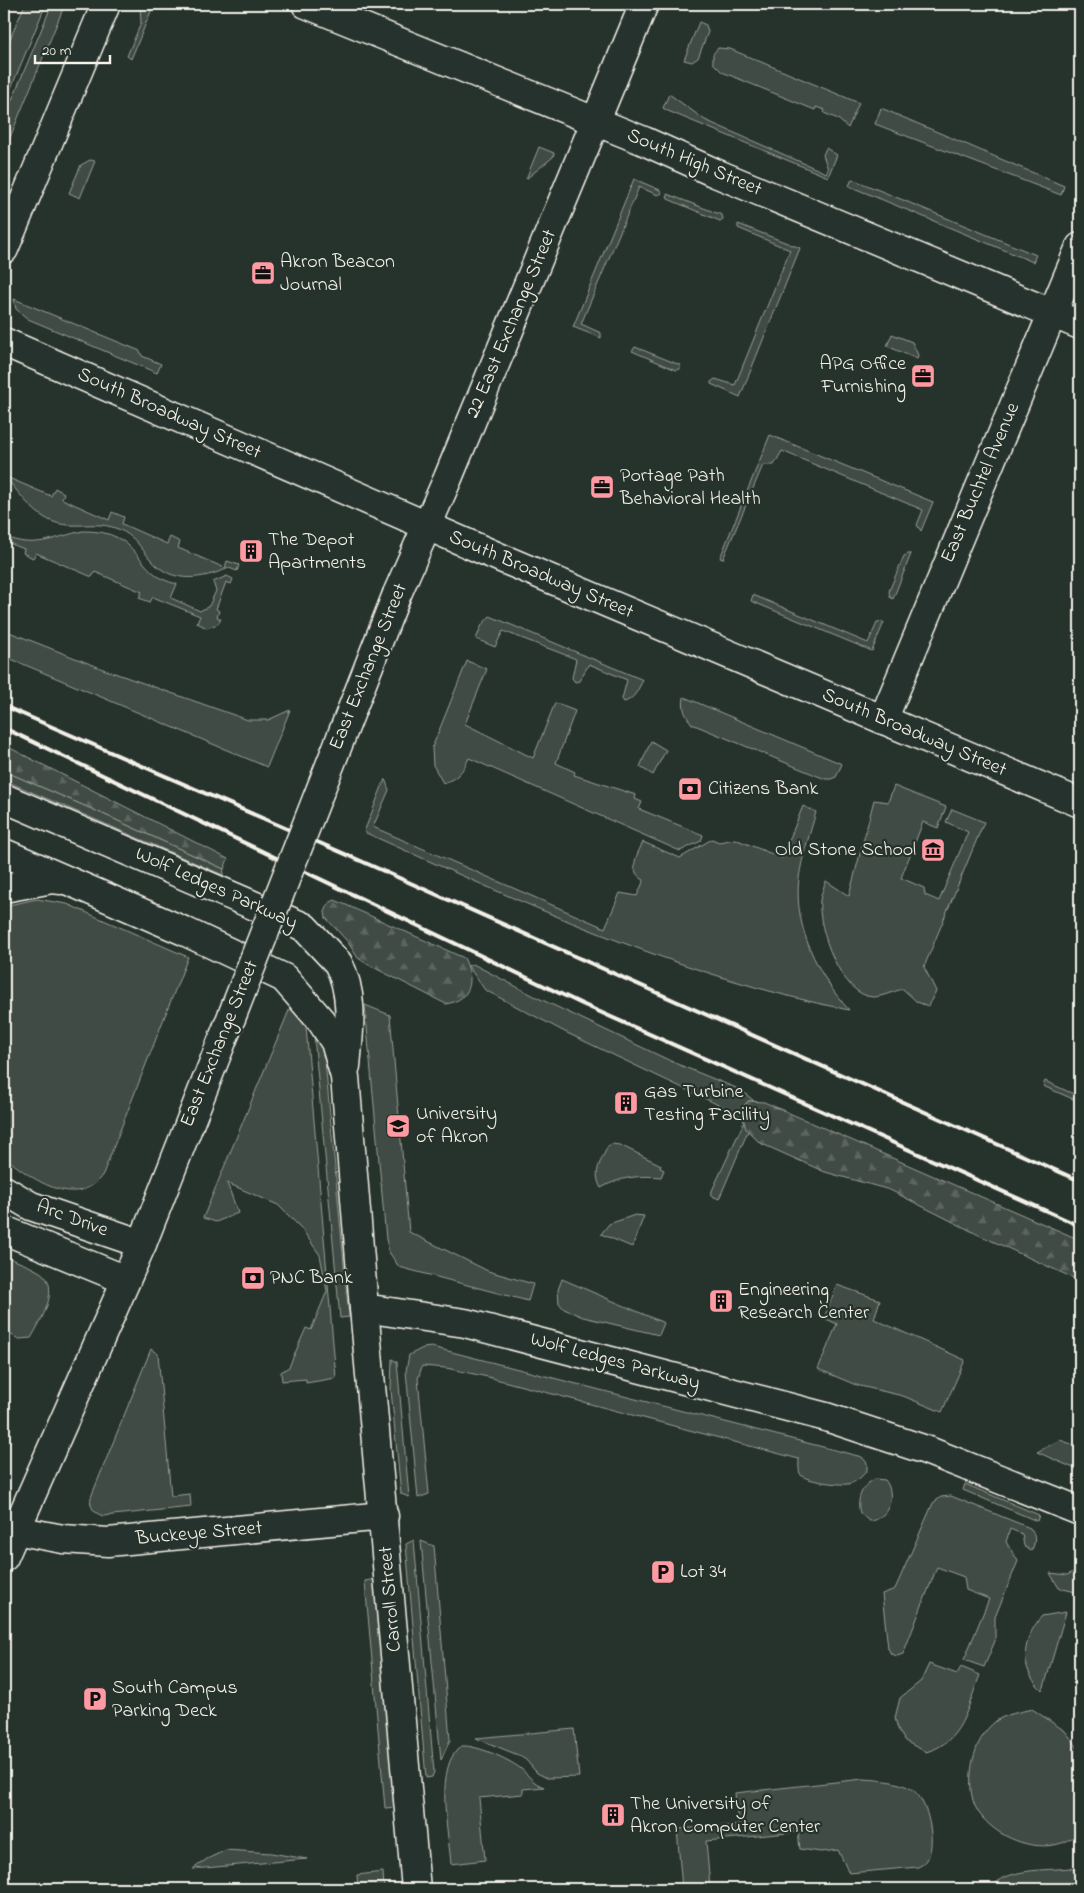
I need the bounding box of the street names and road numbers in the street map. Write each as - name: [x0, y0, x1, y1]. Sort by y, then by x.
- street label: South High Street: [622, 121, 766, 206]
- street label: 22 East Exchange Street: [459, 225, 566, 423]
- street label: South Broadway Street: [72, 360, 266, 468]
- street label: East Buchtel Avenue: [934, 398, 1028, 568]
- street label: South Broadway Street: [444, 523, 638, 627]
- street label: East Exchange Street: [322, 579, 417, 755]
- street label: South Broadway Street: [817, 681, 1011, 785]
- street label: Wolf Ledges Parkway: [130, 840, 302, 939]
- street label: East Exchange Street: [173, 956, 268, 1132]
- street label: Arc Drive: [32, 1193, 112, 1245]
- street label: Wolf Ledges Parkway: [527, 1325, 703, 1400]
- street label: Buckeye Street: [134, 1514, 264, 1554]
- street label: Carroll Street: [372, 1545, 410, 1653]

